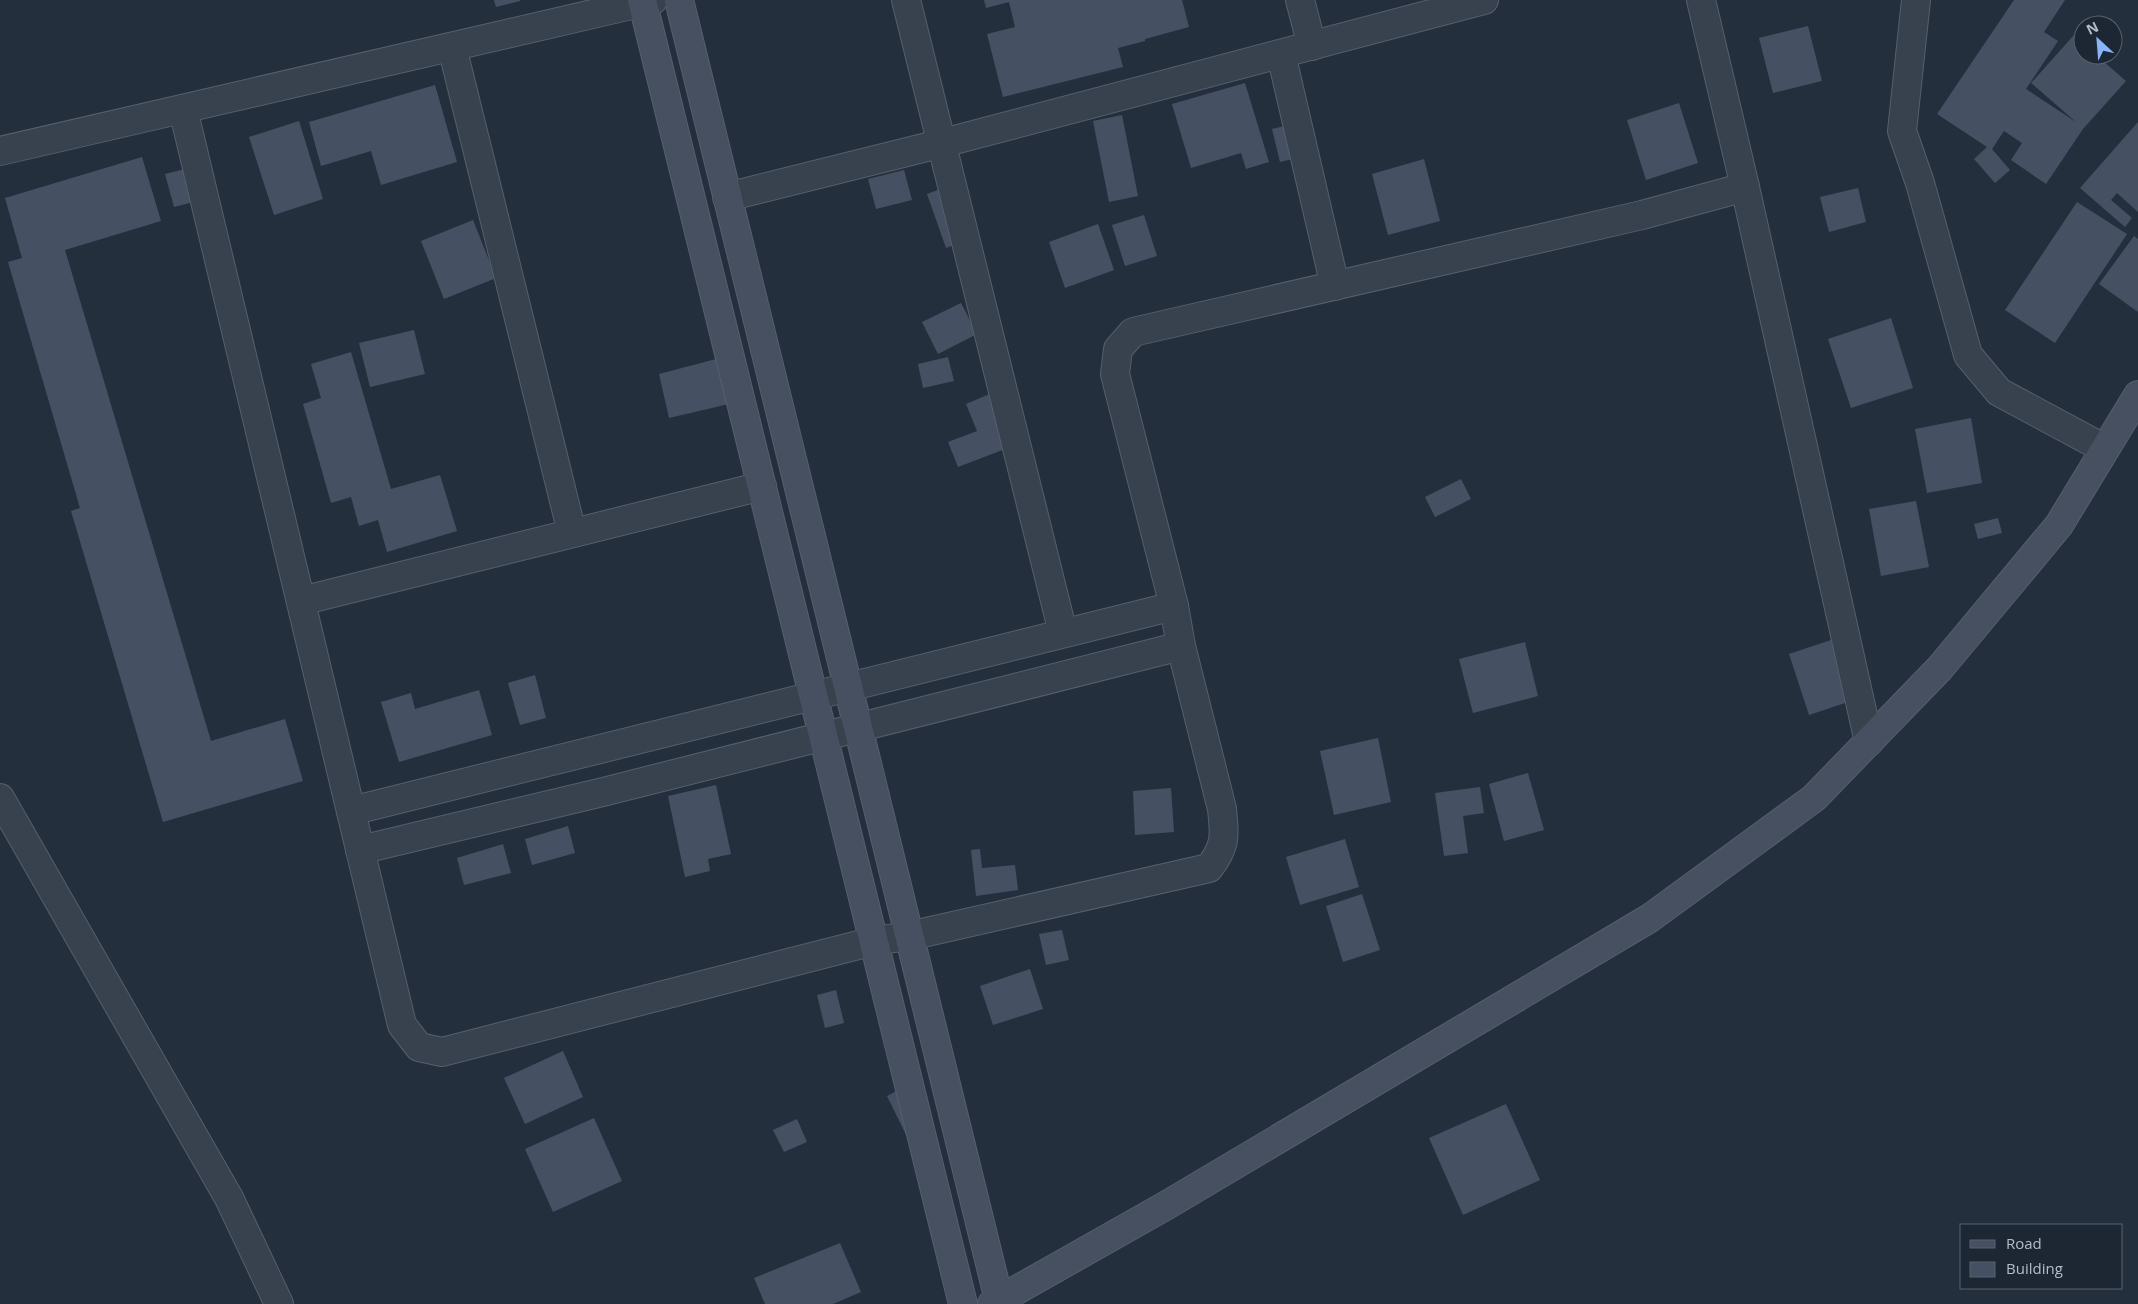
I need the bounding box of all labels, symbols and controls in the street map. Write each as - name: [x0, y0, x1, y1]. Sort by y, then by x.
- north arrow: [2073, 15, 2123, 65]
- text: N: [2083, 17, 2101, 39]
- legend: [1960, 1224, 2123, 1289]
- text: Road: [2006, 1233, 2042, 1253]
- text: Building: [2006, 1258, 2063, 1278]

